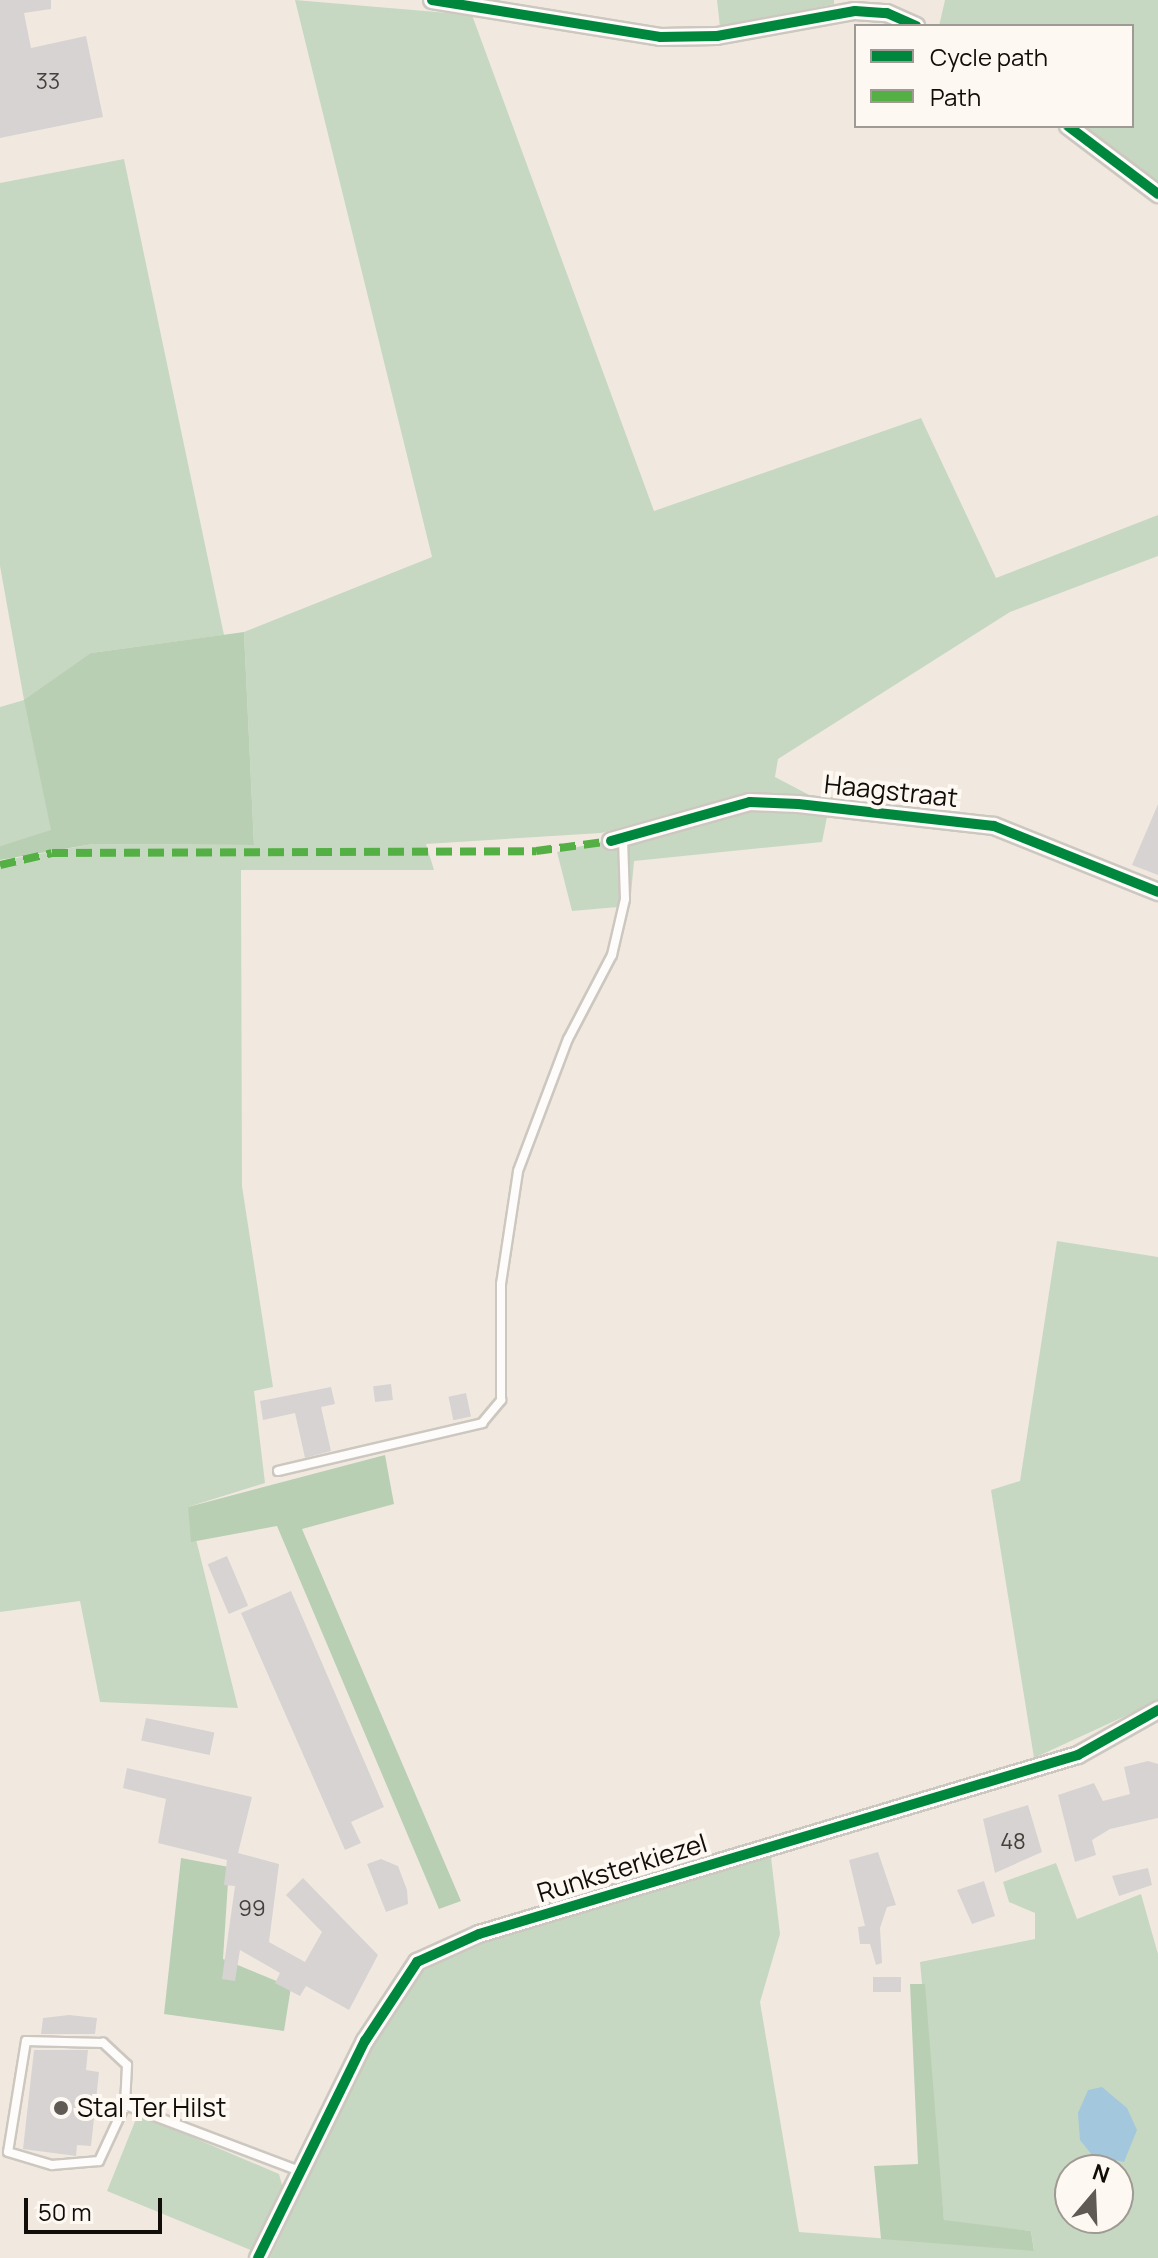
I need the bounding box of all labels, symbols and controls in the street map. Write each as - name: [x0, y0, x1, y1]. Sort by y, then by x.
- legend: [854, 24, 1134, 128]
- text: Cycle path: [930, 40, 1048, 73]
- house number: 33: [36, 69, 60, 95]
- text: Path: [930, 80, 981, 113]
- street label: Haagstraat: [823, 768, 959, 814]
- street label: Runksterkiezel: [533, 1827, 711, 1909]
- house number: 48: [1000, 1829, 1026, 1855]
- house number: 99: [238, 1896, 266, 1922]
- place label: Stal Ter Hilst: [77, 2092, 226, 2124]
- marker: Stal Ter Hilst: [52, 2099, 70, 2117]
- north arrow: [1054, 2154, 1134, 2234]
- text: N: [1089, 2156, 1114, 2190]
- scale bar: [28, 2182, 166, 2232]
- text: 50 m: [38, 2195, 92, 2228]

